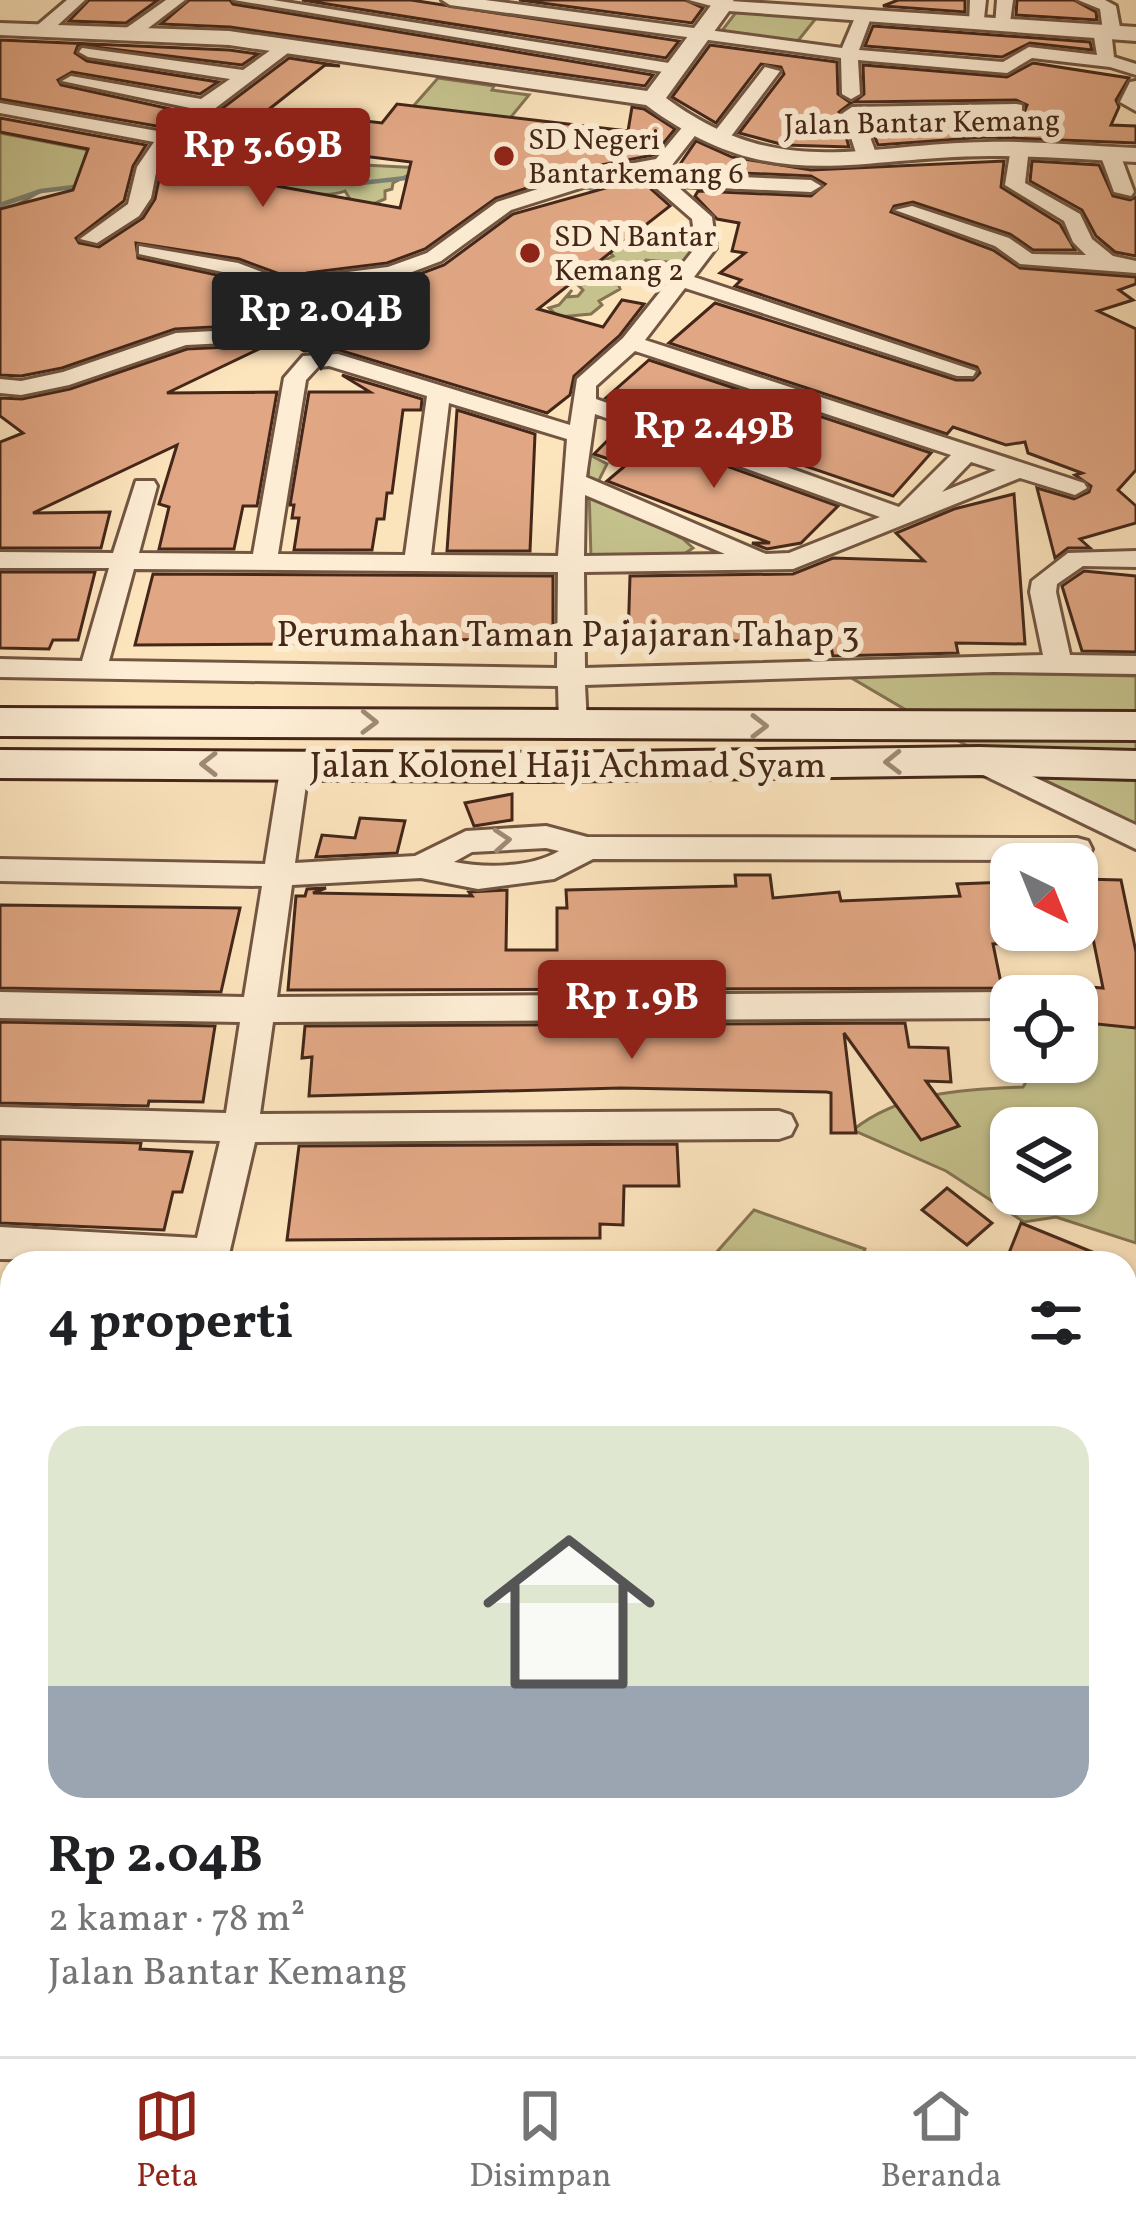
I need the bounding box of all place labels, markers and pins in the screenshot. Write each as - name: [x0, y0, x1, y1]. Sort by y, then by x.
- pin: Rp 3.69B: [139, 108, 387, 210]
- place label: SD Negeri Bantarkemang 6: [528, 120, 744, 196]
- marker: SD Negeri Bantarkemang 6: [491, 143, 517, 169]
- place label: SD N Bantar Kemang 2: [554, 217, 716, 293]
- marker: SD N Bantar Kemang 2: [517, 240, 543, 266]
- pin: Rp 2.04B: [197, 272, 445, 374]
- pin: Rp 2.49B: [590, 389, 838, 491]
- pin: Rp 1.9B: [521, 960, 743, 1062]

